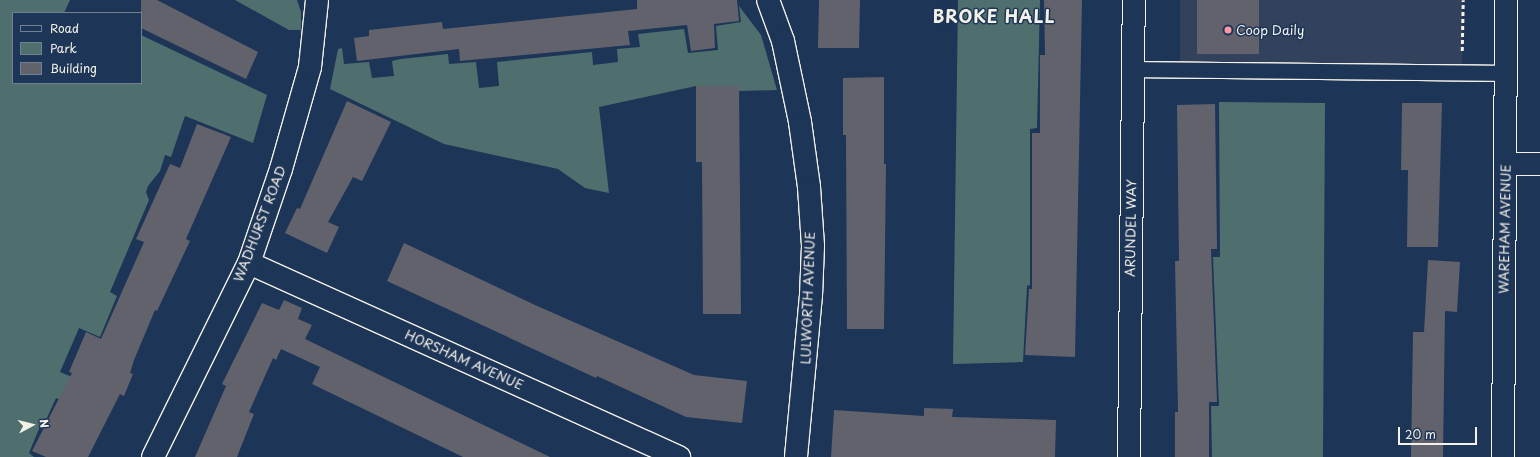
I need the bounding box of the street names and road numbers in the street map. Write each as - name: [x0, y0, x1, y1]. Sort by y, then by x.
- street label: WADHURST ROAD: [231, 163, 289, 285]
- street label: WAREHAM AVENUE: [1496, 164, 1514, 294]
- street label: ARUNDEL WAY: [1122, 178, 1140, 278]
- street label: LULWORTH AVENUE: [798, 231, 818, 365]
- street label: HORSHAM AVENUE: [402, 327, 526, 393]

